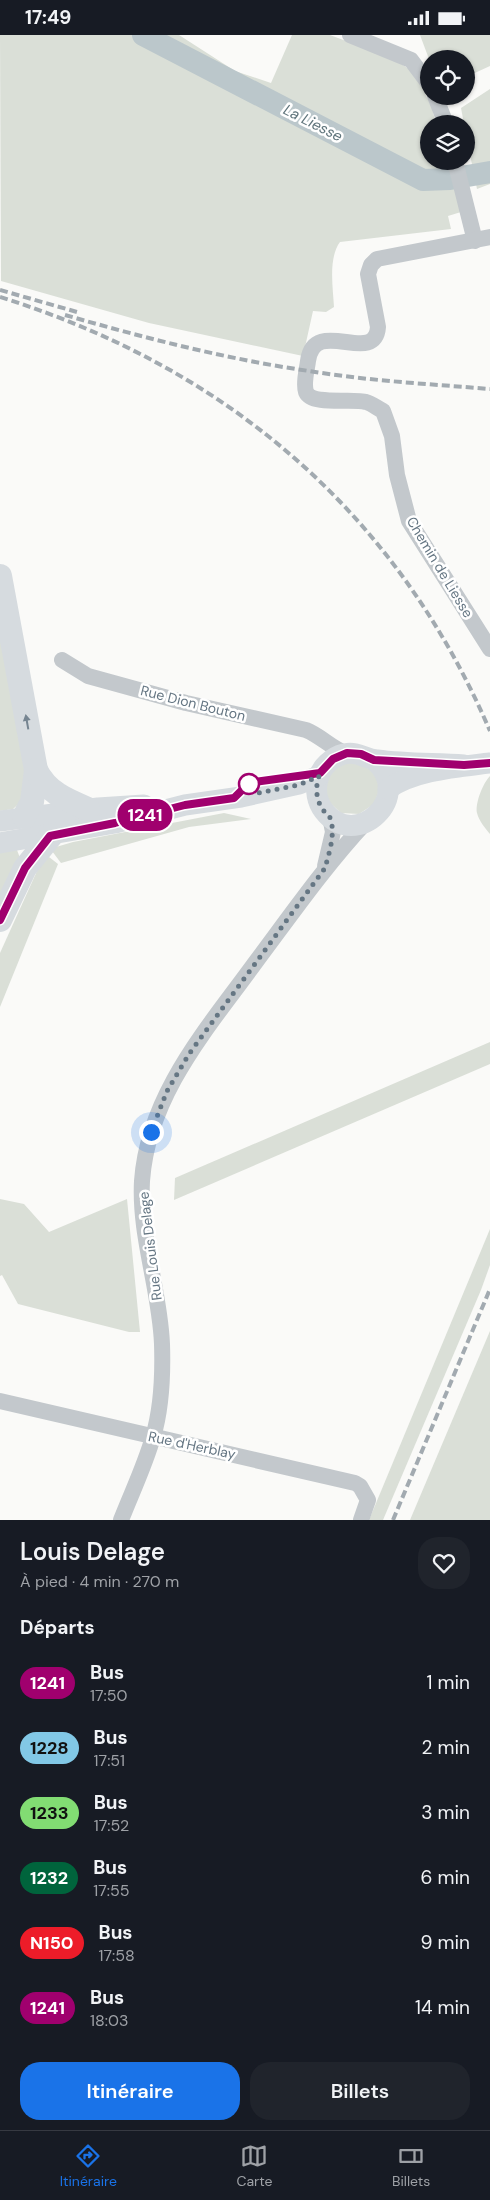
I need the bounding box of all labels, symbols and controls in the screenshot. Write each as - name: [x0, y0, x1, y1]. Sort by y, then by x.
- text: 17:49: [25, 5, 71, 30]
- map controls: [420, 50, 475, 170]
- button: locate: [420, 50, 475, 105]
- water label: La Liesse: [280, 100, 346, 147]
- button: layers: [420, 115, 475, 170]
- street label: Chemin de Liesse: [403, 513, 477, 621]
- street label: Rue Dion Bouton: [139, 681, 247, 725]
- one-way arrow: [23, 714, 31, 730]
- unlabelled marker: [238, 773, 260, 795]
- line badge: 1241: [110, 799, 180, 831]
- text: 1241: [127, 803, 163, 827]
- your location: [139, 1120, 164, 1145]
- street label: Rue Louis Delage: [134, 1191, 166, 1301]
- street label: Rue d'Herblay: [147, 1427, 237, 1463]
- text: Louis Delage: [20, 1536, 165, 1567]
- button: heart: [418, 1537, 470, 1589]
- text: À pied · 4 min · 270 m: [20, 1571, 179, 1592]
- text: Départs: [20, 1615, 95, 1640]
- text: Bus: [90, 1660, 124, 1685]
- text: 1 min: [427, 1670, 470, 1695]
- text: 1241: [30, 1671, 65, 1695]
- text: 17:50: [90, 1685, 128, 1706]
- text: Bus: [94, 1725, 128, 1750]
- text: 2 min: [422, 1735, 470, 1760]
- text: 1228: [30, 1736, 69, 1760]
- text: 17:51: [94, 1750, 125, 1771]
- text: Bus: [94, 1790, 128, 1815]
- text: 3 min: [421, 1800, 470, 1825]
- text: 1233: [30, 1801, 69, 1825]
- text: 17:52: [94, 1815, 129, 1836]
- text: Bus: [93, 1855, 127, 1880]
- text: 6 min: [421, 1865, 470, 1890]
- text: 1232: [30, 1866, 68, 1890]
- text: 17:55: [93, 1880, 129, 1901]
- text: Bus: [99, 1920, 132, 1945]
- text: 9 min: [421, 1930, 470, 1955]
- text: N150: [30, 1931, 74, 1955]
- text: 17:58: [99, 1945, 135, 1966]
- text: Bus: [90, 1985, 124, 2010]
- text: 14 min: [415, 1995, 470, 2020]
- text: 1241: [30, 1996, 65, 2020]
- text: 18:03: [90, 2010, 128, 2031]
- button: Itinéraire: [20, 2062, 240, 2120]
- button: Billets: [250, 2062, 470, 2120]
- tab: Itinéraire: [60, 2142, 117, 2190]
- tab: Carte: [236, 2142, 272, 2190]
- tab: Billets: [392, 2142, 430, 2190]

